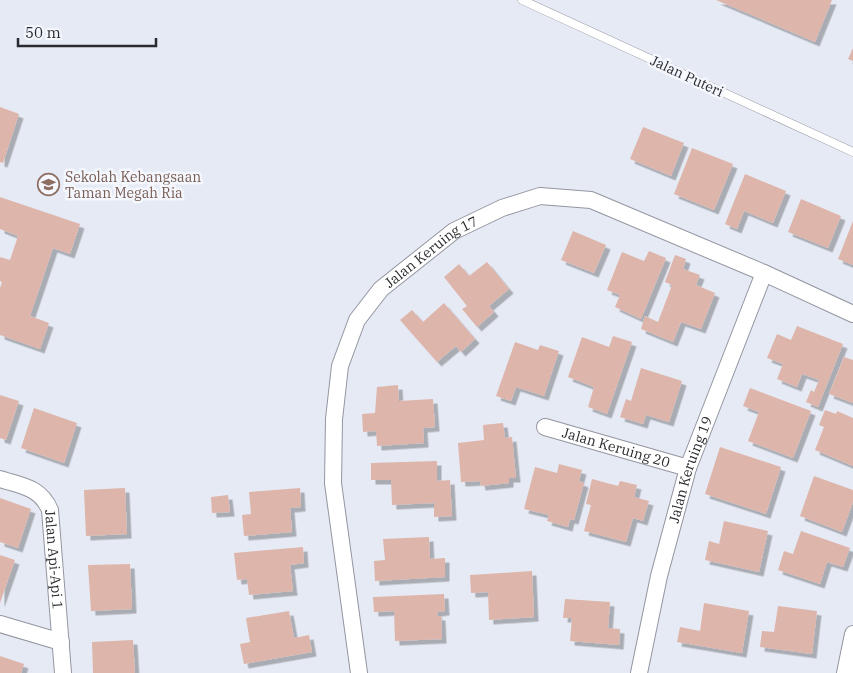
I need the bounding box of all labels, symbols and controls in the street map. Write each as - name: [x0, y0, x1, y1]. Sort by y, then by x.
- scale bar: [18, 15, 155, 47]
- text: 50 m: [25, 23, 61, 42]
- street label: Jalan Puteri: [648, 51, 726, 101]
- place label: Sekolah Kebangsaan Taman Megah Ria: [65, 168, 201, 202]
- school or university icon: Sekolah Kebangsaan Taman Megah Ria: [37, 173, 61, 197]
- street label: Jalan Keruing 17: [381, 212, 481, 292]
- street label: Jalan Keruing 19: [665, 414, 716, 525]
- street label: Jalan Keruing 20: [560, 423, 672, 471]
- street label: Jalan Api-Api 1: [41, 509, 67, 610]

